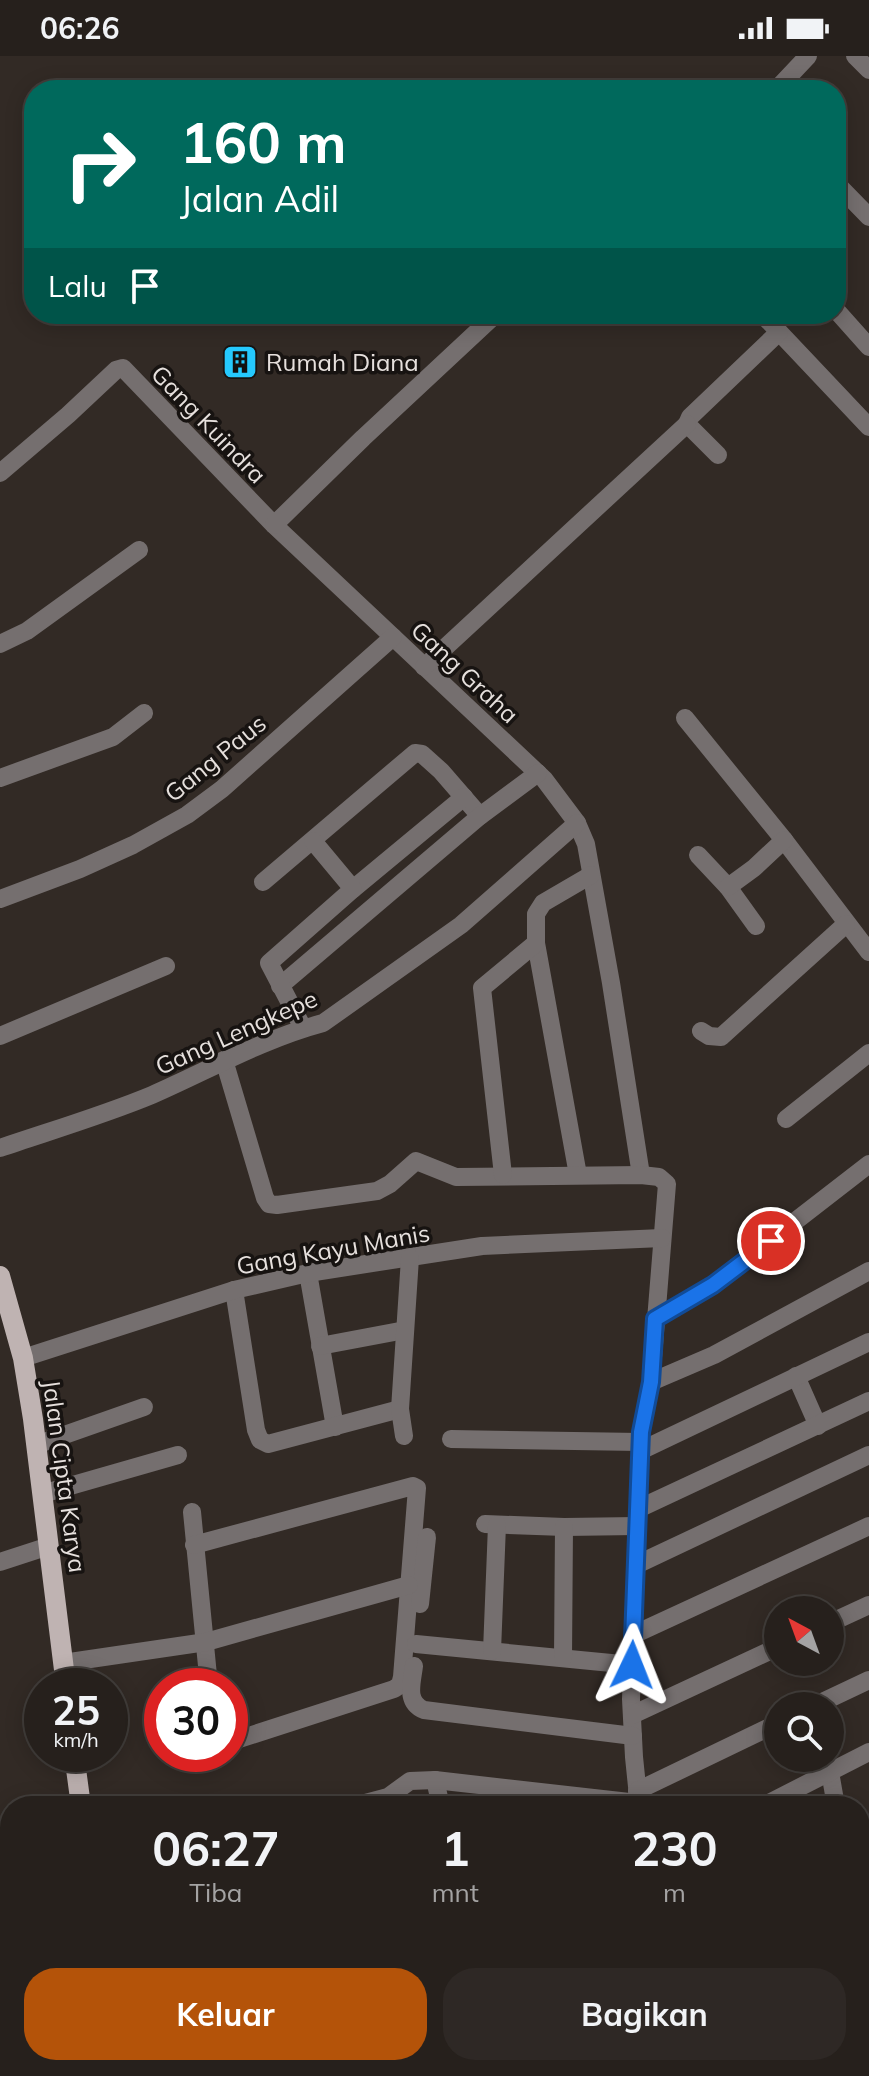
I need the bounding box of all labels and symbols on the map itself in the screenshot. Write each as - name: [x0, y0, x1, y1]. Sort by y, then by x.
- building icon: Rumah Diana: [221, 343, 259, 381]
- place label: Rumah Diana: [266, 347, 419, 377]
- street label: Gang Kuindra: [145, 359, 273, 489]
- street label: Gang Graha: [405, 615, 525, 729]
- street label: Gang Paus: [158, 708, 272, 808]
- street label: Gang Lengkepe: [150, 983, 322, 1081]
- pin: [737, 1207, 805, 1275]
- street label: Gang Kayu Manis: [234, 1217, 432, 1281]
- street label: Jalan Cipta Karya: [37, 1378, 93, 1574]
- north arrow: [764, 1596, 844, 1676]
- position arrow: [590, 1623, 674, 1707]
- speed limit sign: 30: [144, 1668, 248, 1772]

